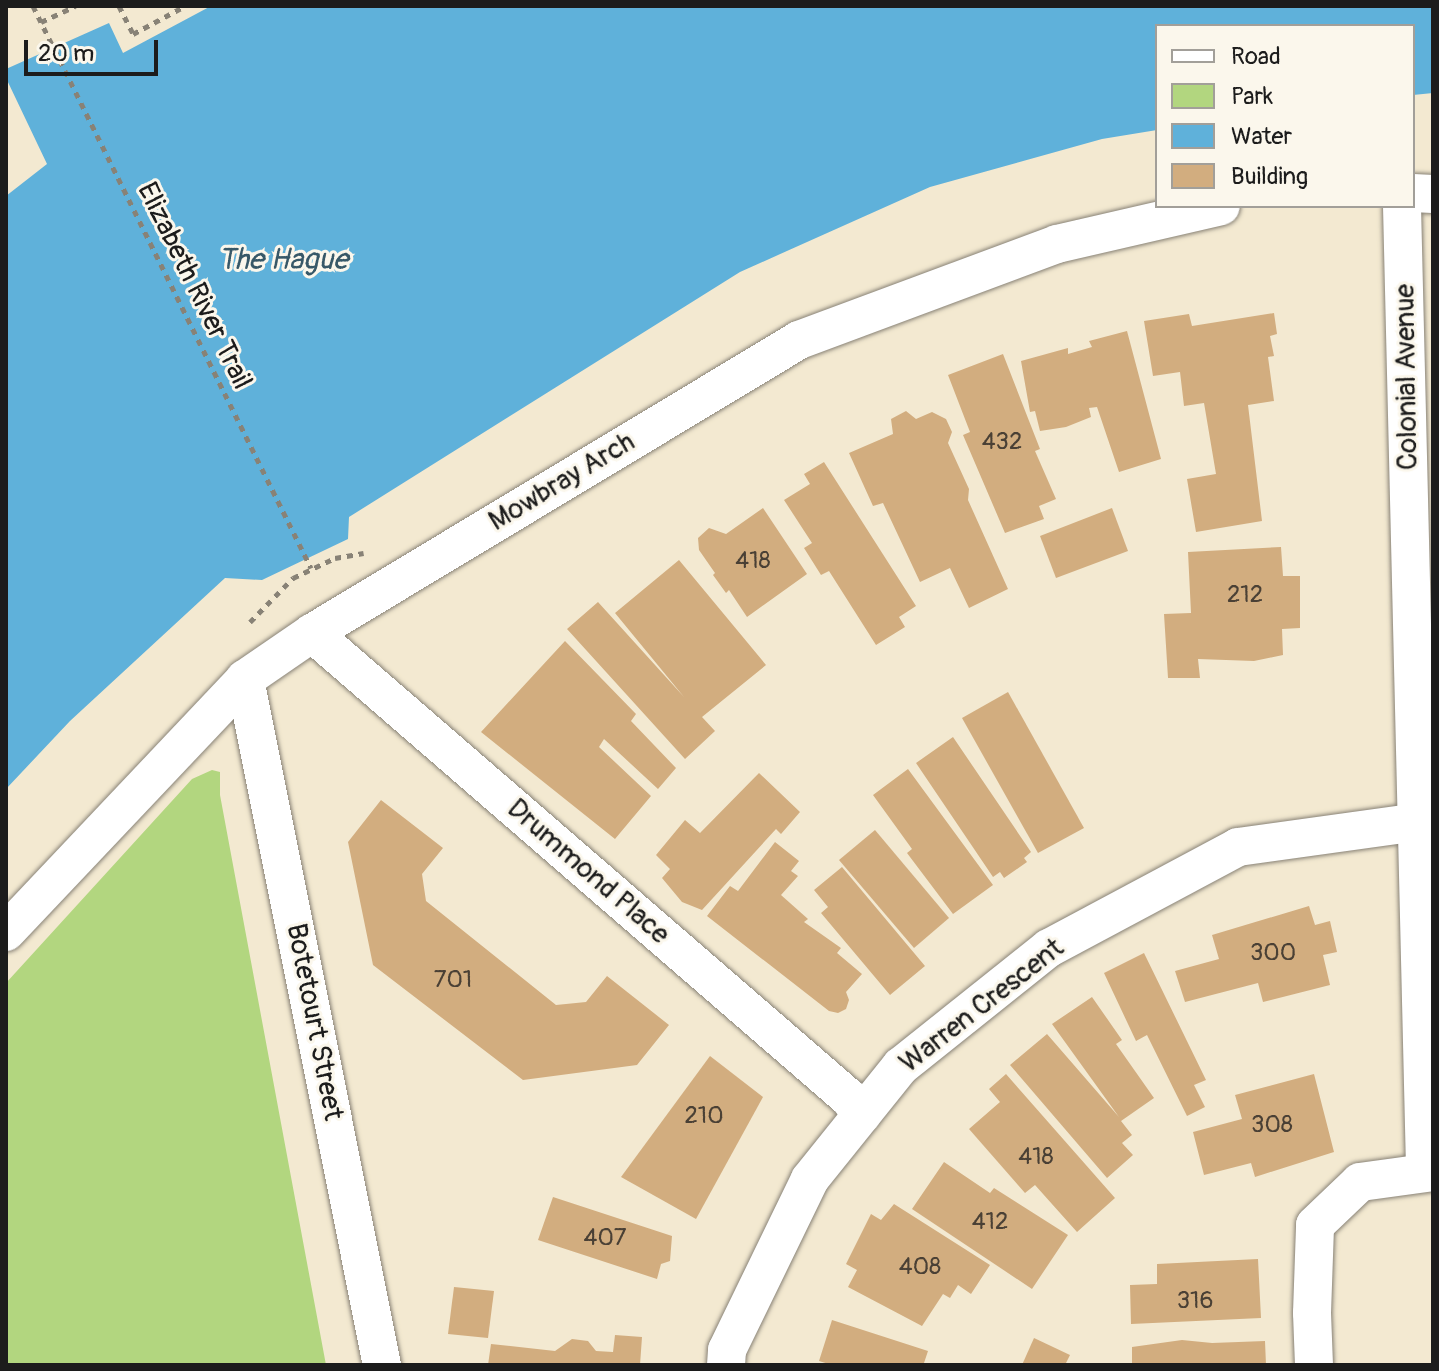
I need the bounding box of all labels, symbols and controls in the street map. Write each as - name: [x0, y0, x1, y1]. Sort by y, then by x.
- scale bar: [28, 24, 162, 74]
- legend: [1155, 24, 1415, 208]
- text: 20 m: [38, 39, 94, 68]
- text: Road: [1231, 42, 1281, 71]
- text: Park: [1231, 82, 1273, 111]
- text: Water: [1231, 122, 1292, 151]
- text: Building: [1231, 162, 1308, 191]
- street label: Elizabeth River Trail: [129, 177, 259, 395]
- water label: The Hague: [218, 242, 348, 278]
- street label: Colonial Avenue: [1389, 284, 1425, 470]
- street label: Mowbray Arch: [483, 425, 641, 539]
- house number: 432: [982, 428, 1022, 456]
- house number: 418: [735, 547, 771, 575]
- house number: 212: [1227, 581, 1263, 609]
- street label: Drummond Place: [500, 792, 676, 952]
- street label: Botetourt Street: [278, 921, 350, 1123]
- street label: Warren Crescent: [893, 932, 1071, 1080]
- house number: 300: [1250, 939, 1296, 967]
- house number: 701: [434, 966, 472, 994]
- house number: 210: [684, 1102, 724, 1130]
- house number: 308: [1251, 1111, 1293, 1139]
- house number: 418: [1018, 1143, 1054, 1171]
- house number: 412: [972, 1208, 1008, 1236]
- house number: 407: [583, 1224, 627, 1252]
- house number: 408: [899, 1253, 941, 1281]
- house number: 316: [1177, 1287, 1213, 1315]

